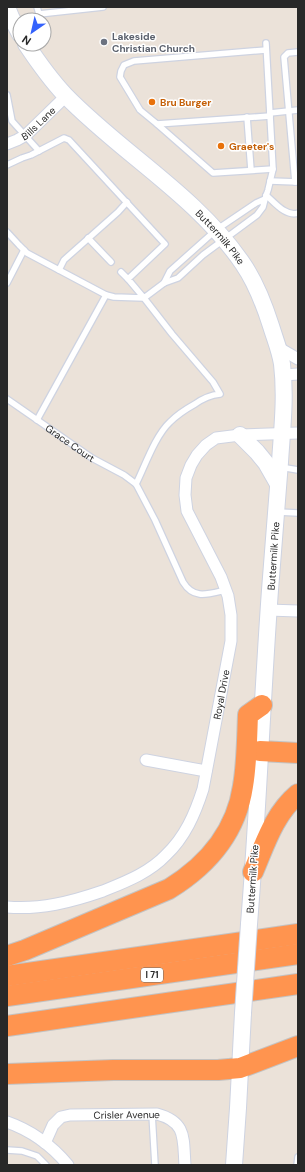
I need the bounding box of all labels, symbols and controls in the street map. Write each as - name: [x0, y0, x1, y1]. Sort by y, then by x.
- north arrow: [12, 12, 52, 52]
- place label: Lakeside Christian Church: [112, 30, 195, 55]
- text: N: [19, 32, 34, 48]
- marker: Lakeside Christian Church: [99, 37, 109, 47]
- place label: Bru Burger: [160, 96, 211, 109]
- marker: Bru Burger: [147, 97, 157, 107]
- street label: Bills Lane: [19, 104, 59, 143]
- place label: Graeter's: [229, 140, 274, 153]
- marker: Graeter's: [216, 141, 226, 151]
- street label: Buttermilk Pike: [193, 207, 248, 267]
- street label: Grace Court: [43, 422, 97, 465]
- street label: Buttermilk Pike: [265, 521, 282, 591]
- street label: Royal Drive: [210, 668, 233, 720]
- street label: Buttermilk Pike: [244, 844, 261, 914]
- road number: I 71: [141, 968, 163, 982]
- street label: Crisler Avenue: [93, 1108, 162, 1122]

